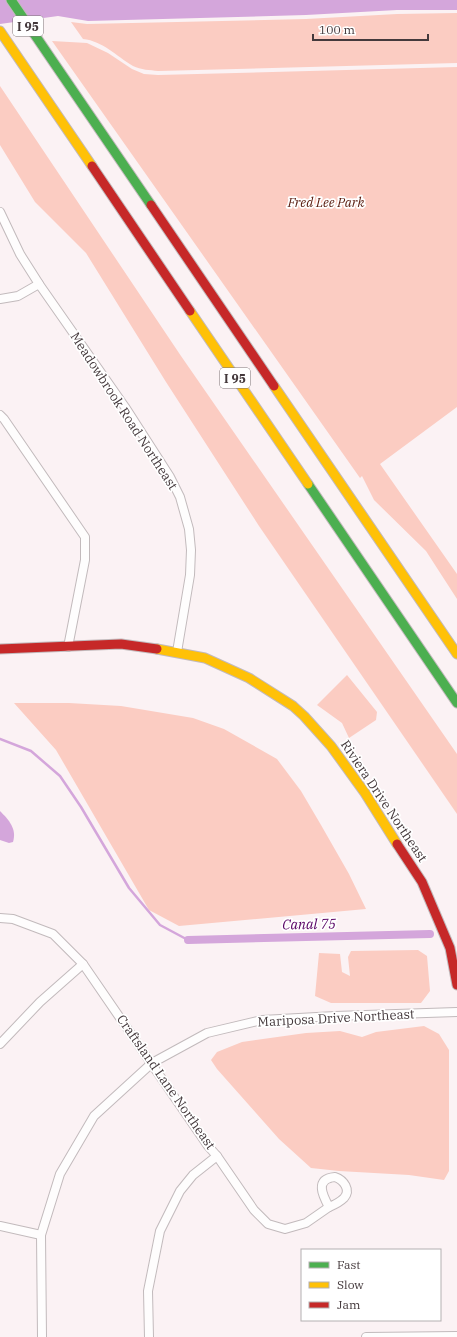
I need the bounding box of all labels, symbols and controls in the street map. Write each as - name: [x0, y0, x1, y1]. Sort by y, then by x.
- road number: I 95: [13, 16, 43, 36]
- scale bar: [313, 16, 428, 42]
- text: 100 m: [319, 22, 355, 37]
- park label: Fred Lee Park: [287, 194, 364, 211]
- street label: Meadowbrook Road Northeast: [67, 329, 182, 493]
- road number: I 95: [220, 368, 250, 388]
- street label: Riviera Drive Northeast: [337, 737, 431, 866]
- water label: Canal 75: [282, 915, 336, 933]
- street label: Mariposa Drive Northeast: [257, 1005, 415, 1031]
- street label: Craftsland Lane Northeast: [113, 1011, 219, 1153]
- legend: [301, 1249, 441, 1321]
- text: Fast: [337, 1257, 361, 1272]
- text: Slow: [337, 1277, 364, 1292]
- text: Jam: [337, 1297, 361, 1312]

